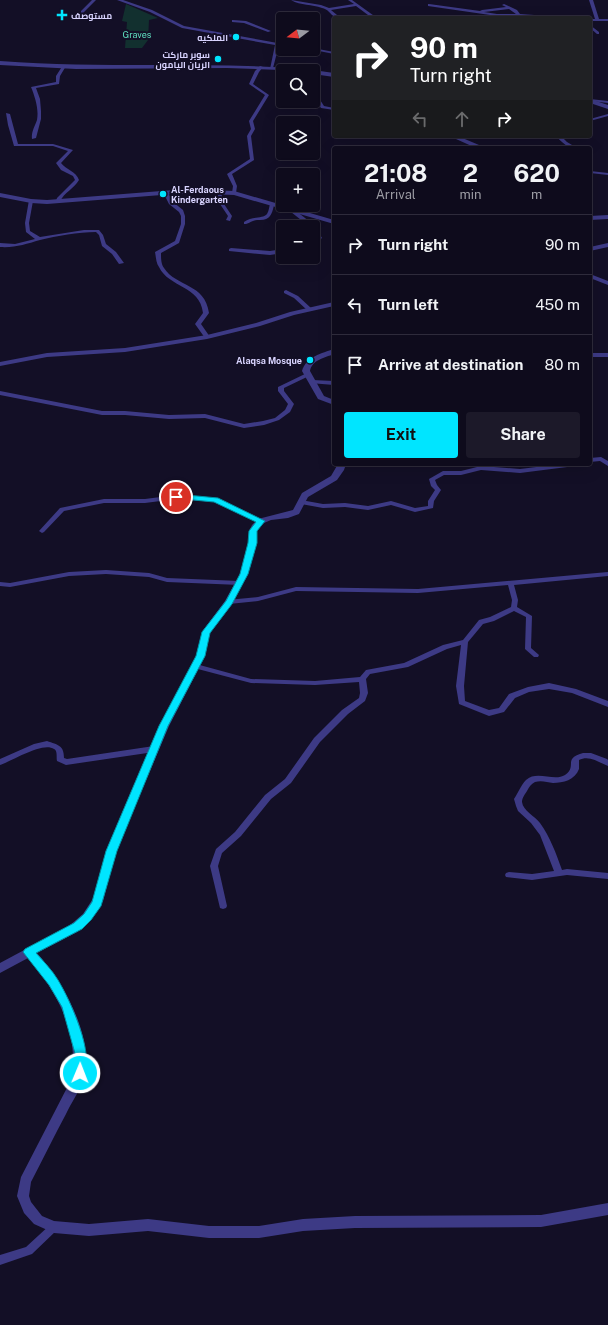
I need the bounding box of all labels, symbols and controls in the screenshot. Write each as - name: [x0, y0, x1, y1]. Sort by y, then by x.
- marker: مستوصف: [56, 9, 68, 21]
- place label: مستوصف: [71, 10, 112, 22]
- north arrow: [276, 12, 320, 56]
- map controls: [276, 12, 320, 264]
- park label: Graves: [123, 29, 152, 40]
- text: 90 m: [410, 31, 478, 64]
- place label: الملكيه: [197, 32, 228, 44]
- marker: الملكيه: [231, 32, 241, 42]
- icon: right: [344, 32, 396, 84]
- place label: سوبر ماركت الريان اليامون: [156, 49, 210, 71]
- marker: سوبر ماركت الريان اليامون: [213, 54, 223, 64]
- button: search: [276, 64, 320, 108]
- text: Turn right: [410, 65, 492, 86]
- icon: left: [409, 108, 431, 130]
- icon: ahead: [451, 108, 473, 130]
- icon: right: [493, 108, 515, 130]
- button: layers: [276, 116, 320, 160]
- text: 21:08: [364, 159, 427, 187]
- text: 2: [463, 159, 478, 187]
- text: 620: [513, 159, 560, 187]
- button: +: [276, 168, 320, 212]
- place label: Al-Ferdaous Kindergarten: [171, 184, 228, 205]
- text: Arrival: [376, 187, 416, 202]
- text: min: [459, 187, 481, 202]
- text: m: [531, 187, 542, 202]
- marker: Al-Ferdaous Kindergarten: [158, 189, 168, 199]
- button: −: [276, 220, 320, 264]
- icon: right: [344, 234, 366, 256]
- text: Turn right: [378, 236, 448, 253]
- text: 90 m: [545, 236, 580, 253]
- icon: left: [344, 294, 366, 316]
- text: Turn left: [378, 296, 439, 313]
- text: 450 m: [535, 296, 580, 313]
- icon: arrive: [344, 354, 366, 376]
- place label: Alaqsa Mosque: [236, 355, 302, 366]
- marker: Alaqsa Mosque: [305, 355, 315, 365]
- text: Arrive at destination: [378, 356, 523, 373]
- text: 80 m: [545, 356, 580, 373]
- button: Exit: [344, 412, 458, 458]
- button: Share: [466, 412, 580, 458]
- pin: [159, 480, 193, 514]
- icon: arrive: [165, 486, 187, 508]
- position arrow: [59, 1052, 101, 1094]

